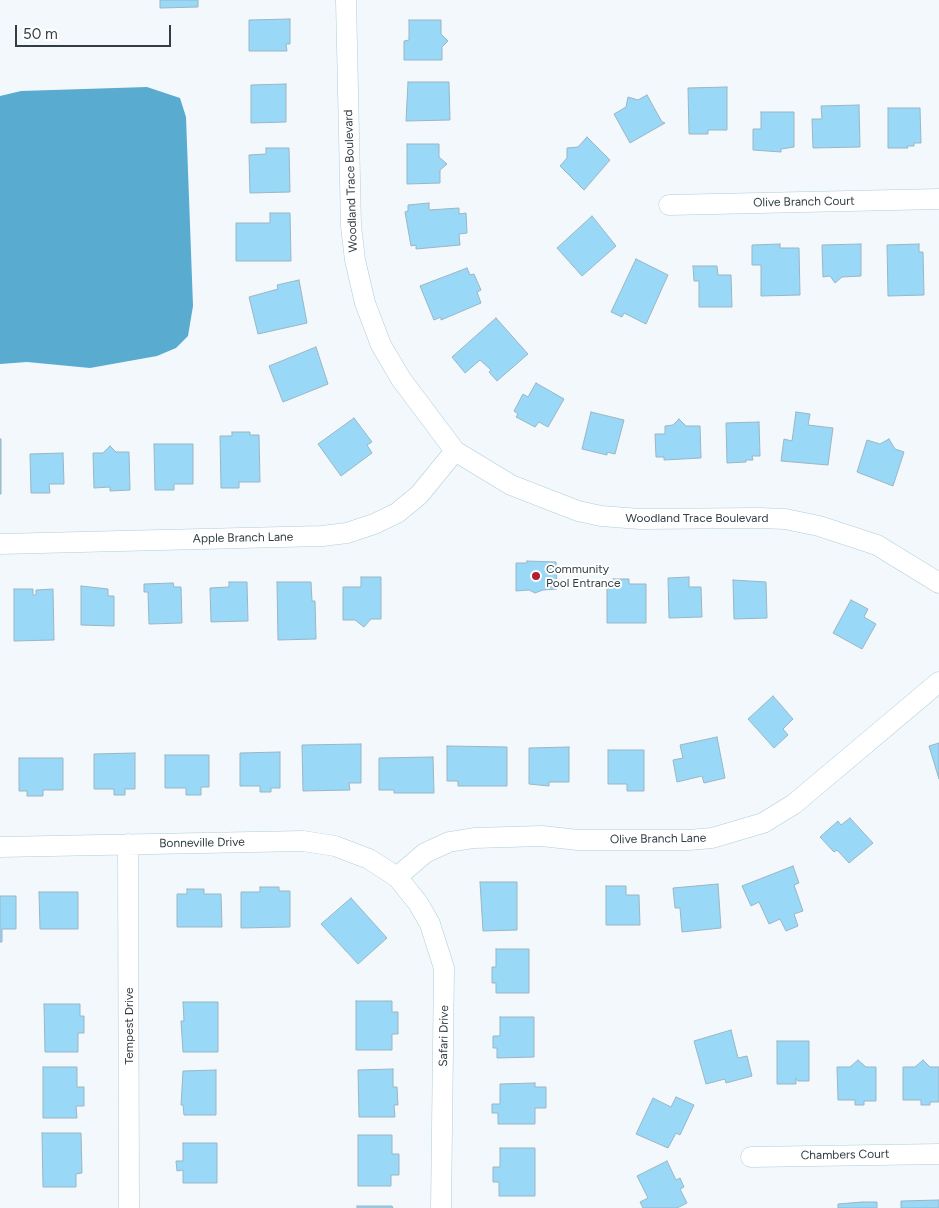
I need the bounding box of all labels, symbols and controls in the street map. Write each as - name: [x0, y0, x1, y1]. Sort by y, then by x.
- scale bar: [18, 15, 174, 47]
- text: 50 m: [23, 25, 58, 43]
- street label: Woodland Trace Boulevard: [341, 109, 361, 253]
- street label: Olive Branch Court: [753, 194, 855, 210]
- street label: Woodland Trace Boulevard: [625, 511, 769, 525]
- street label: Apple Branch Lane: [193, 530, 293, 546]
- place label: Community Pool Entrance: [546, 562, 621, 590]
- marker: Community Pool Entrance: [530, 570, 542, 582]
- street label: Olive Branch Lane: [610, 831, 706, 847]
- street label: Bonneville Drive: [159, 835, 245, 851]
- street label: Tempest Drive: [122, 987, 136, 1065]
- street label: Safari Drive: [436, 1005, 452, 1067]
- street label: Chambers Court: [800, 1147, 890, 1163]

